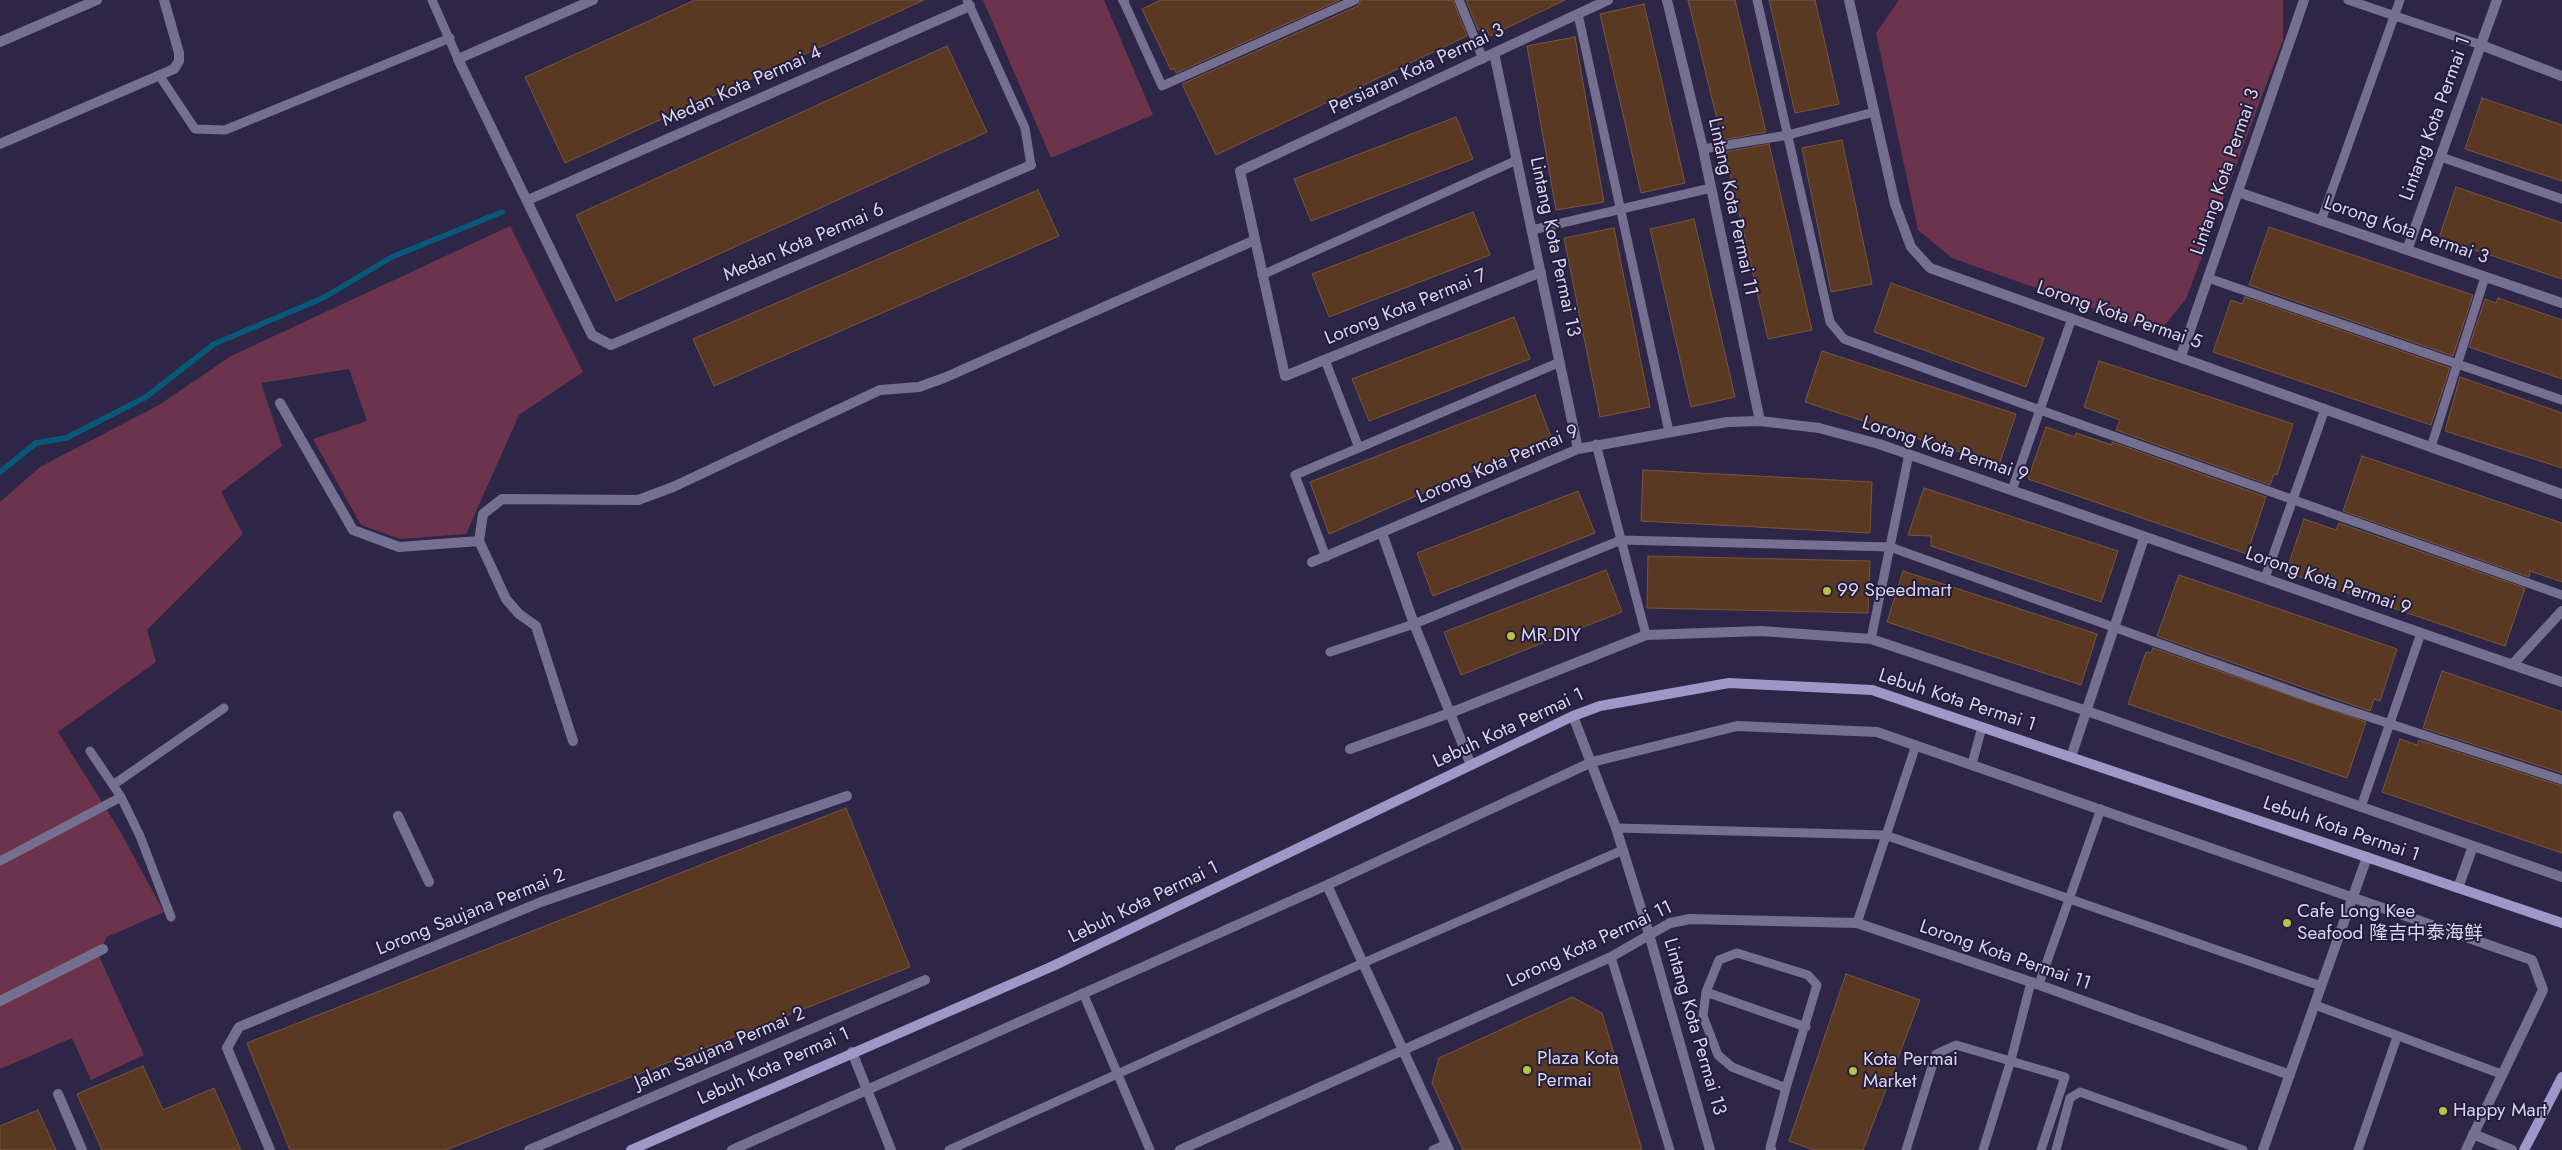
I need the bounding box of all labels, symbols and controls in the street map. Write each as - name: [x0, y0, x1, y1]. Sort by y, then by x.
- street label: Persiaran Kota Permai 3: [1326, 19, 1508, 121]
- street label: Lintang Kota Permai 1: [2396, 34, 2476, 204]
- street label: Medan Kota Permai 4: [659, 41, 825, 133]
- street label: Lintang Kota Permai 3: [2187, 86, 2265, 258]
- street label: Lintang Kota Permai 11: [1702, 116, 1762, 298]
- street label: Lintang Kota Permai 13: [1524, 155, 1584, 339]
- street label: Lorong Kota Permai 3: [2320, 192, 2492, 270]
- street label: Medan Kota Permai 6: [720, 199, 888, 287]
- street label: Lorong Kota Permai 7: [1322, 265, 1490, 351]
- street label: Lorong Kota Permai 5: [2033, 277, 2205, 355]
- street label: Lorong Kota Permai 9: [1859, 412, 2031, 488]
- street label: Lorong Kota Permai 9: [1414, 421, 1582, 509]
- street label: Lorong Kota Permai 9: [2242, 543, 2414, 621]
- place label: 99 Speedmart: [1837, 580, 1951, 602]
- marker: 99 Speedmart: [1821, 585, 1833, 597]
- place label: MR.DIY: [1521, 625, 1581, 647]
- marker: MR.DIY: [1505, 630, 1517, 642]
- street label: Lebuh Kota Permai 1: [1875, 665, 2039, 737]
- street label: Lebuh Kota Permai 1: [1430, 684, 1588, 774]
- street label: Lebuh Kota Permai 1: [2260, 793, 2422, 867]
- street label: Lebuh Kota Permai 1: [1065, 857, 1223, 949]
- street label: Lorong Saujana Permai 2: [373, 865, 569, 961]
- street label: Lorong Kota Permai 11: [1504, 897, 1676, 993]
- place label: Cafe Long Kee Seafood 隆吉中泰海鲜: [2297, 901, 2483, 945]
- street label: Lorong Kota Permai 11: [1916, 916, 2094, 996]
- marker: Cafe Long Kee Seafood 隆吉中泰海鲜: [2281, 917, 2293, 929]
- street label: Lintang Kota Permai 13: [1658, 936, 1730, 1118]
- street label: Jalan Saujana Permai 2: [631, 1003, 809, 1095]
- street label: Lebuh Kota Permai 1: [694, 1023, 854, 1111]
- place label: Plaza Kota Permai: [1537, 1048, 1619, 1092]
- place label: Kota Permai Market: [1863, 1049, 1958, 1093]
- marker: Plaza Kota Permai: [1521, 1064, 1533, 1076]
- marker: Kota Permai Market: [1847, 1065, 1859, 1077]
- place label: Happy Mart: [2453, 1100, 2547, 1122]
- marker: Happy Mart: [2437, 1105, 2449, 1117]

